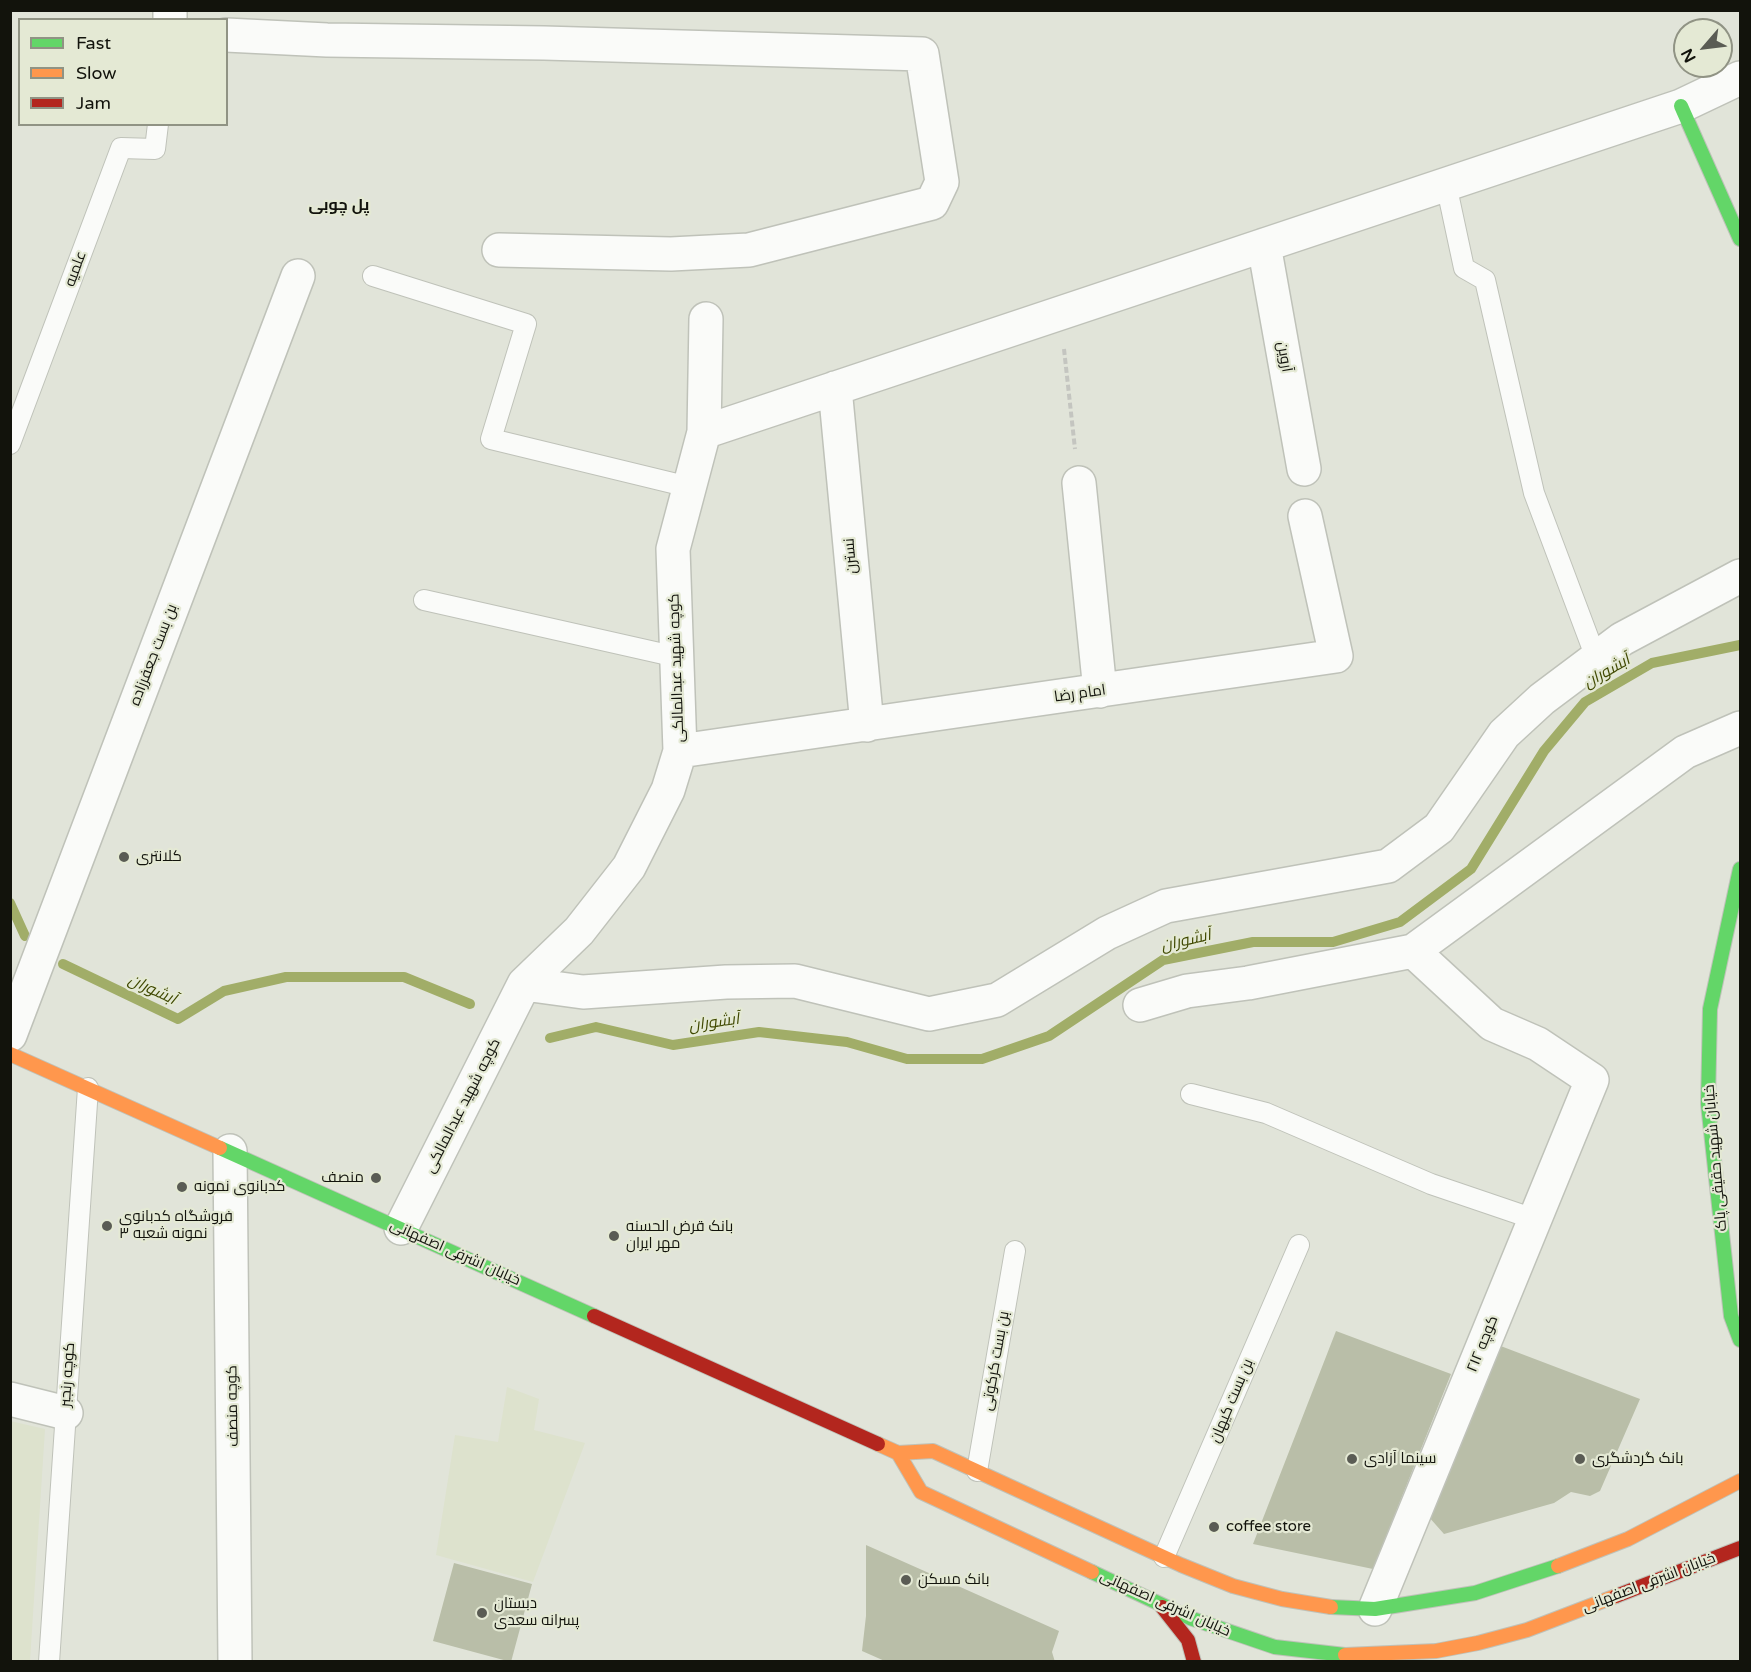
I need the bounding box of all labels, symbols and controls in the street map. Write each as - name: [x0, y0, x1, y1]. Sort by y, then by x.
- legend: [18, 18, 228, 126]
- north arrow: [1673, 18, 1733, 78]
- text: Fast: [76, 32, 111, 54]
- text: N: [1677, 45, 1701, 66]
- text: Slow: [76, 62, 117, 84]
- text: Jam: [76, 92, 111, 114]
- district label: پل چوبی: [309, 196, 369, 216]
- street label: علمیه: [61, 249, 91, 289]
- street label: آروین: [1272, 340, 1296, 374]
- street label: نسترن: [840, 537, 862, 575]
- street label: کوچه شهید عبدالمالکی: [665, 593, 689, 743]
- street label: بن بست جعفرزاده: [126, 602, 182, 708]
- water label: آبشوران: [1580, 651, 1634, 693]
- street label: امام رضا: [1053, 681, 1107, 707]
- place label: کلانتری: [136, 848, 182, 866]
- marker: کلانتری: [117, 850, 131, 864]
- water label: آبشوران: [1159, 926, 1213, 956]
- water label: آبشوران: [125, 971, 179, 1009]
- water label: آبشوران: [688, 1010, 740, 1036]
- street label: کوچه شهید عبدالمالکی: [421, 1036, 505, 1176]
- street label: خیابان شهید حقیقی پاک: [1701, 1084, 1731, 1232]
- place label: منصف: [321, 1169, 364, 1187]
- marker: منصف: [369, 1171, 383, 1185]
- place label: کدبانوی نمونه: [194, 1178, 285, 1196]
- marker: کدبانوی نمونه: [175, 1180, 189, 1194]
- place label: فروشگاه کدبانوی نمونه شعبه ۳: [119, 1208, 233, 1243]
- street label: خیابان اشرفی اصفهانی: [387, 1216, 523, 1290]
- place label: بانک قرض الحسنه مهر ایران: [626, 1218, 733, 1253]
- marker: فروشگاه کدبانوی نمونه شعبه ۳: [100, 1219, 114, 1233]
- marker: بانک قرض الحسنه مهر ایران: [607, 1229, 621, 1243]
- street label: بن بست کرکوتی: [978, 1310, 1014, 1412]
- street label: کوچه ۲۱۲: [1464, 1313, 1502, 1375]
- street label: کوچه رنجبر: [57, 1342, 79, 1408]
- street label: بن بست کیهان: [1206, 1356, 1258, 1446]
- street label: کوچه منصف: [223, 1365, 243, 1447]
- place label: سینما آزادی: [1364, 1450, 1436, 1468]
- place label: بانک گردشگری: [1592, 1450, 1683, 1468]
- marker: سینما آزادی: [1345, 1452, 1359, 1466]
- marker: بانک گردشگری: [1573, 1452, 1587, 1466]
- place label: coffee store: [1226, 1518, 1311, 1536]
- marker: coffee store: [1207, 1520, 1221, 1534]
- street label: خیابان اشرفی اصفهانی: [1580, 1549, 1718, 1617]
- street label: خیابان اشرفی اصفهانی: [1097, 1567, 1233, 1641]
- place label: بانک مسکن: [918, 1571, 989, 1589]
- marker: بانک مسکن: [899, 1573, 913, 1587]
- place label: دبستان پسرانه سعدی: [494, 1595, 579, 1630]
- marker: دبستان پسرانه سعدی: [475, 1606, 489, 1620]

